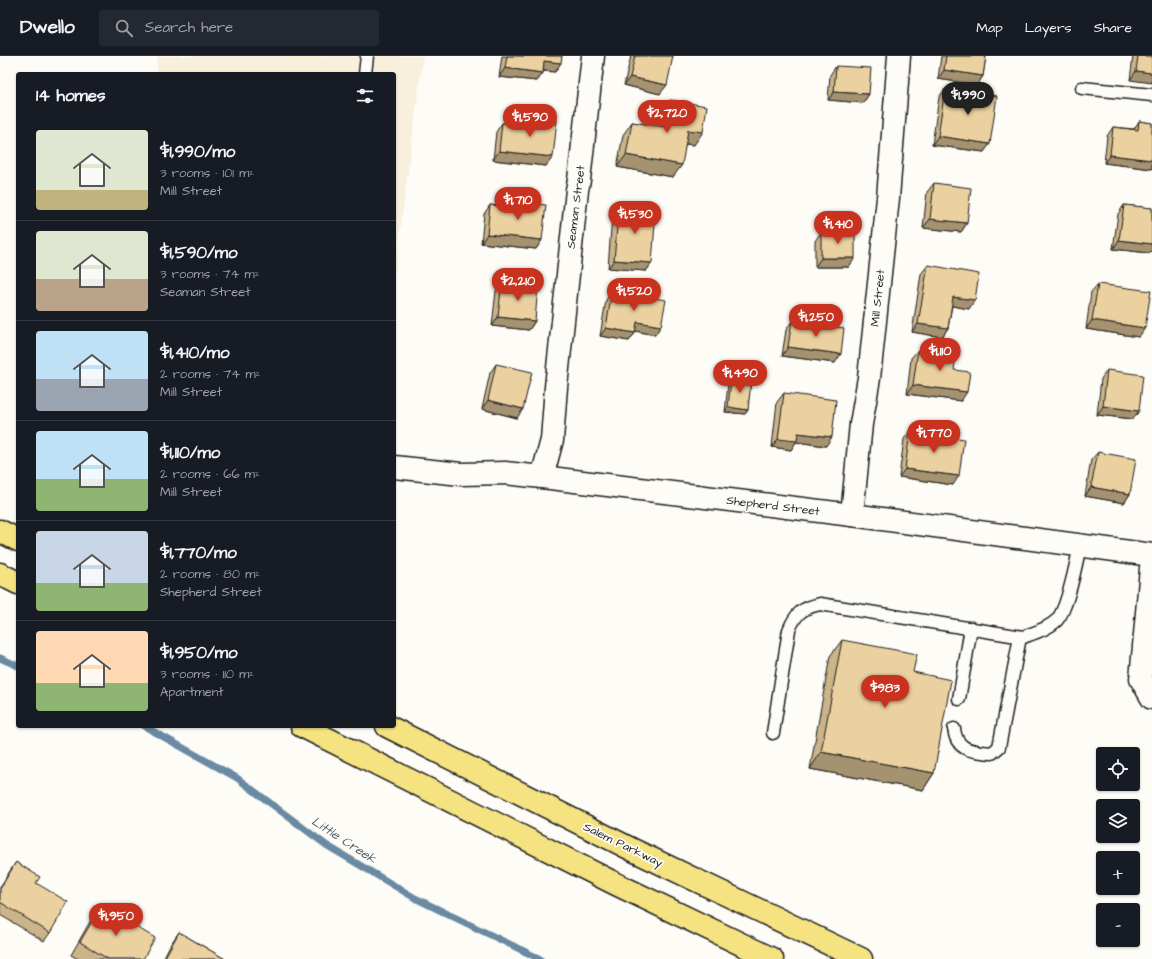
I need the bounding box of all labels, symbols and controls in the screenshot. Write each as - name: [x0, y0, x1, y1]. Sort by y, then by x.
- search box: [99, 10, 379, 46]
- text: Dwello: [20, 14, 75, 41]
- icon: search: [113, 17, 135, 39]
- text: Search here: [145, 17, 233, 38]
- text: Map: [976, 18, 1003, 38]
- text: Layers: [1025, 18, 1072, 38]
- text: Share: [1094, 18, 1132, 38]
- pin: $1,990: [935, 82, 1001, 116]
- text: 14 homes: [36, 84, 106, 108]
- icon: filters: [354, 85, 376, 107]
- text: $1,990: [951, 86, 985, 104]
- pin: $2,720: [634, 100, 700, 134]
- pin: $1,590: [497, 104, 563, 138]
- text: $2,720: [647, 104, 687, 122]
- text: $1,590: [512, 108, 548, 126]
- text: $1,990/mo: [160, 140, 235, 164]
- icon: home: [68, 146, 116, 194]
- text: 3 rooms · 101 m²: [160, 164, 254, 182]
- street label: Seaman Street: [562, 164, 590, 250]
- text: Mill Street: [160, 182, 222, 200]
- pin: $1,710: [485, 187, 551, 221]
- text: $1,710: [503, 191, 533, 209]
- pin: $1,530: [602, 201, 668, 235]
- text: $1,530: [617, 205, 653, 223]
- pin: $1,410: [805, 211, 871, 245]
- text: $1,410: [823, 215, 853, 233]
- text: $1,590/mo: [160, 241, 238, 265]
- icon: home: [68, 247, 116, 295]
- text: 3 rooms · 74 m²: [160, 265, 260, 283]
- pin: $2,210: [485, 268, 551, 302]
- street label: Mill Street: [867, 268, 889, 327]
- text: $2,210: [501, 272, 535, 290]
- pin: $1,520: [601, 278, 667, 312]
- text: $1,520: [616, 282, 652, 300]
- text: Seaman Street: [160, 283, 251, 301]
- pin: $1,250: [783, 304, 849, 338]
- text: $1,250: [798, 308, 834, 326]
- pin: $1,110: [907, 338, 973, 372]
- text: $1,410/mo: [160, 341, 230, 365]
- text: $1,110: [929, 342, 951, 360]
- icon: home: [68, 347, 116, 395]
- pin: $1,490: [707, 360, 773, 394]
- text: $1,490: [722, 364, 758, 382]
- text: 2 rooms · 74 m²: [160, 365, 260, 383]
- text: Mill Street: [160, 383, 222, 401]
- pin: $1,770: [901, 420, 967, 454]
- text: $1,770: [916, 424, 952, 442]
- text: $1,110/mo: [160, 441, 220, 465]
- icon: home: [68, 447, 116, 495]
- text: 2 rooms · 66 m²: [160, 465, 260, 483]
- text: Mill Street: [160, 483, 222, 501]
- street label: Shepherd Street: [725, 492, 821, 520]
- text: $1,770/mo: [160, 541, 237, 565]
- icon: home: [68, 547, 116, 595]
- text: 2 rooms · 80 m²: [160, 565, 260, 583]
- text: Shepherd Street: [160, 583, 262, 601]
- text: $1,950/mo: [160, 641, 238, 665]
- icon: home: [68, 647, 116, 695]
- text: 3 rooms · 110 m²: [160, 665, 254, 683]
- pin: $983: [861, 675, 909, 709]
- text: $983: [870, 679, 900, 697]
- text: Apartment: [160, 683, 224, 701]
- map controls: [1096, 747, 1140, 947]
- button: locate: [1096, 747, 1140, 791]
- button: layers: [1096, 799, 1140, 843]
- water label: Little Creek: [308, 812, 381, 868]
- street label: Salem Parkway: [580, 818, 666, 873]
- button: +: [1096, 851, 1140, 895]
- pin: $1,950: [83, 903, 149, 937]
- button: −: [1096, 903, 1140, 947]
- text: $1,950: [98, 907, 134, 925]

